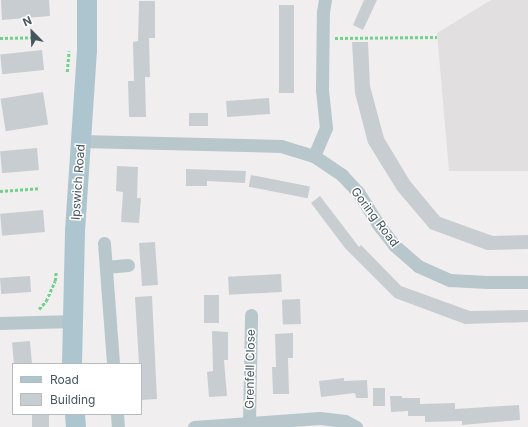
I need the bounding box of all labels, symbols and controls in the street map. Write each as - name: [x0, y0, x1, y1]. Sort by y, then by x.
- north arrow: [12, 12, 52, 52]
- text: N: [20, 13, 34, 29]
- street label: Ipswich Road: [68, 144, 88, 220]
- street label: Goring Road: [348, 185, 402, 249]
- street label: Grenfell Close: [242, 329, 258, 409]
- legend: [12, 363, 142, 415]
- text: Road: [50, 372, 79, 387]
- text: Building: [50, 392, 95, 407]

